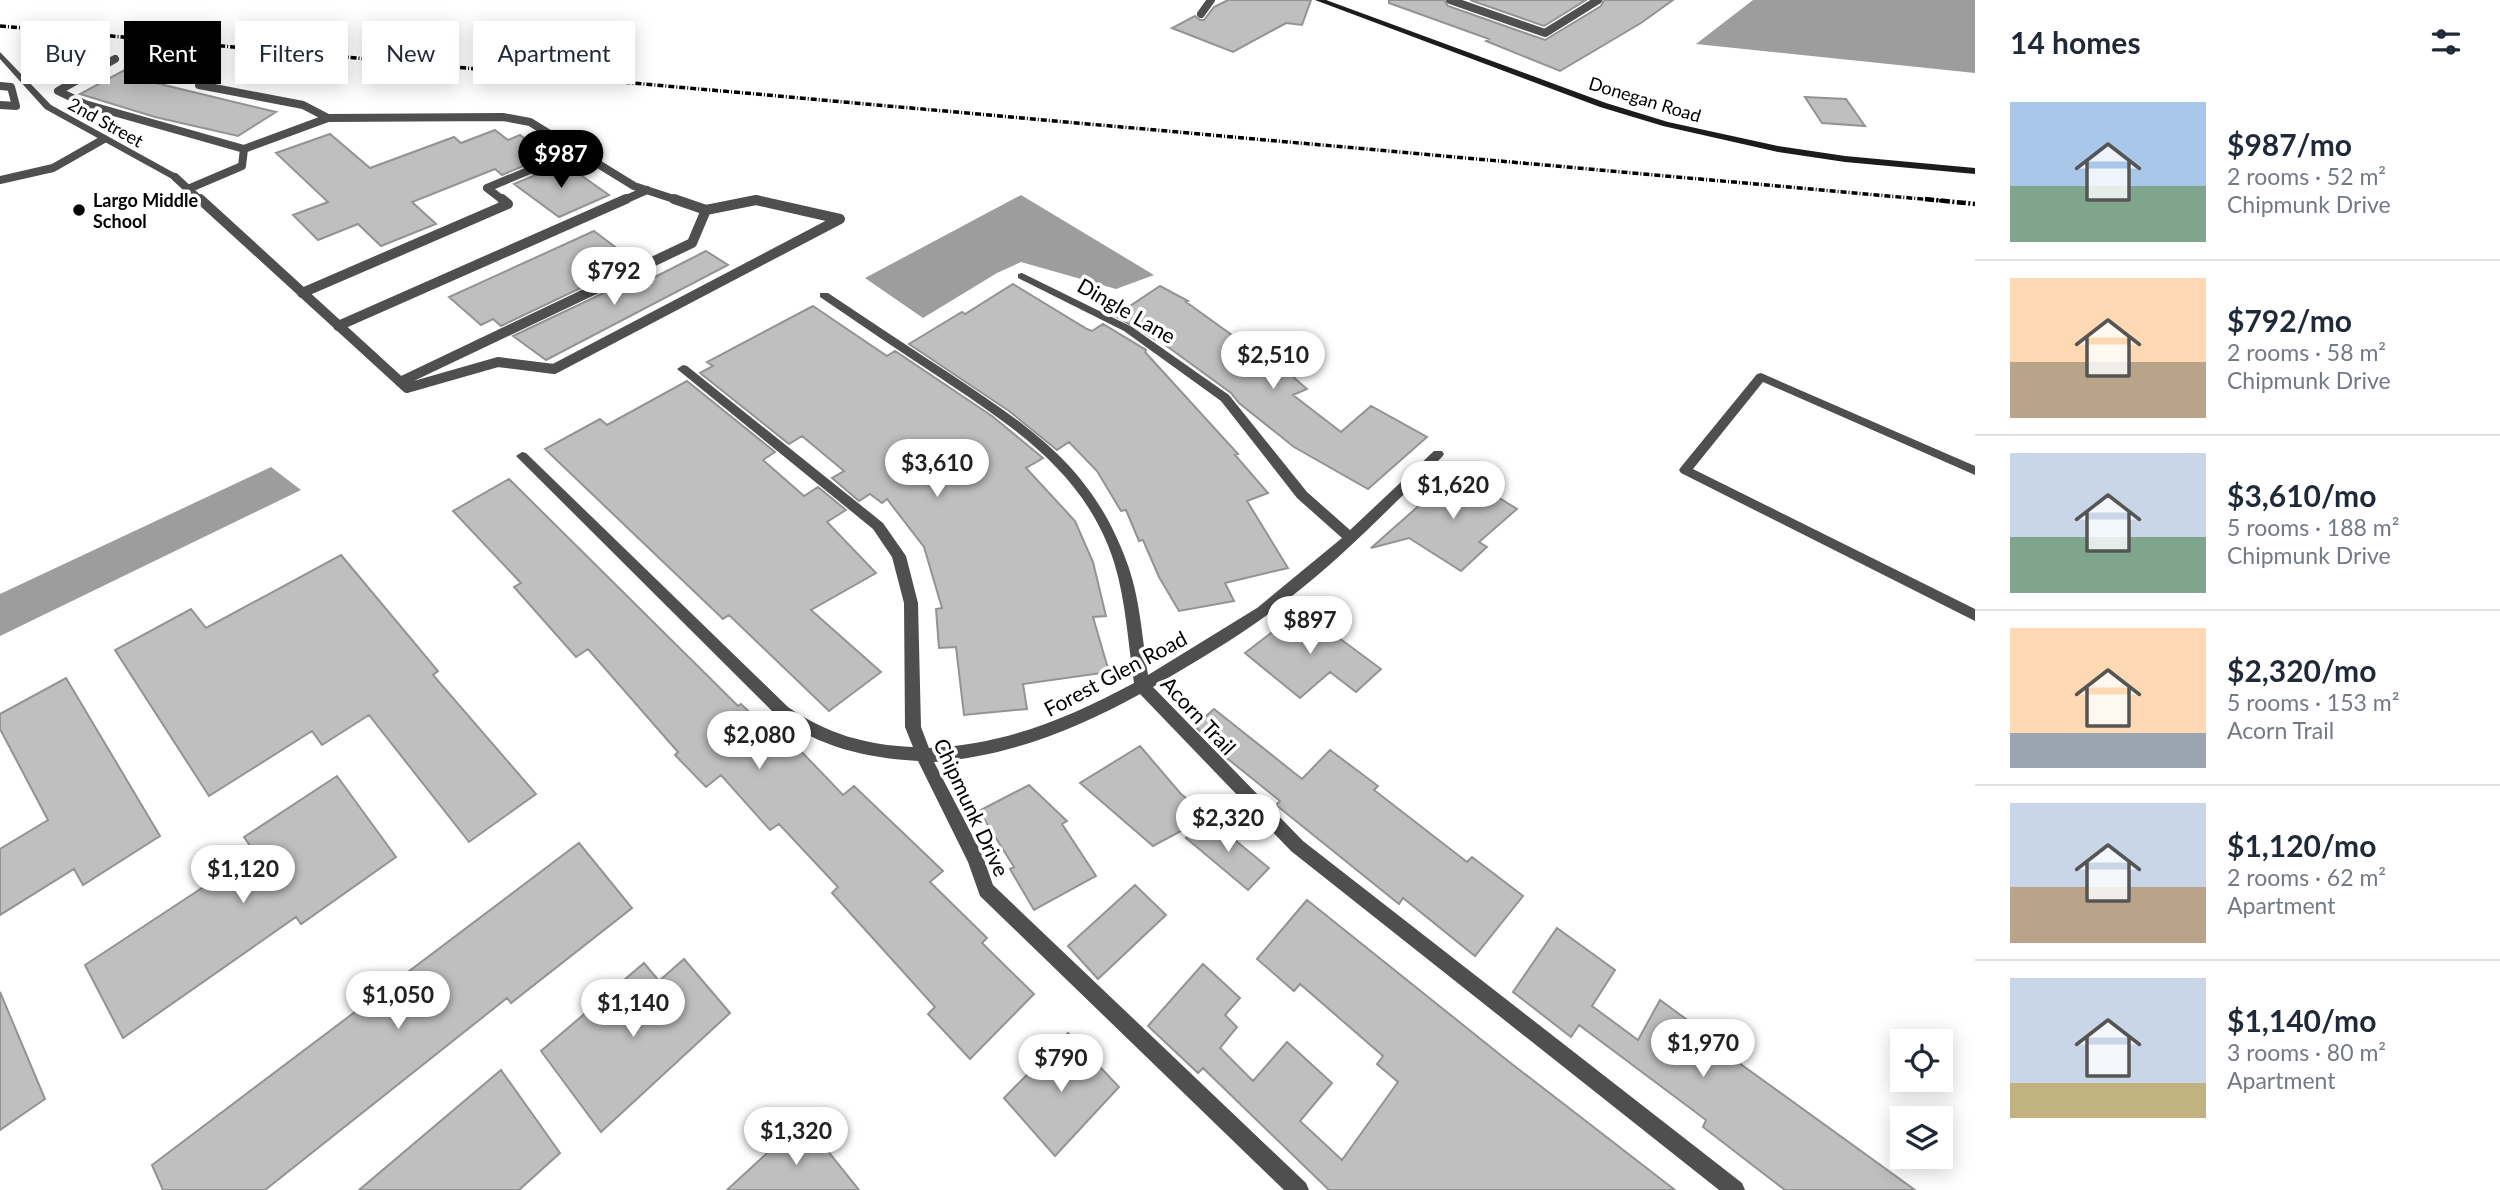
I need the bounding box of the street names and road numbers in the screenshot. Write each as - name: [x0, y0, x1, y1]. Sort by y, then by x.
- street label: Donegan Road: [1586, 71, 1704, 127]
- street label: 2nd Street: [65, 92, 148, 152]
- street label: Dingle Lane: [1074, 272, 1180, 348]
- street label: Forest Glen Road: [1039, 625, 1191, 721]
- street label: Acorn Trail: [1157, 671, 1241, 759]
- street label: Chipmunk Drive: [929, 734, 1015, 880]

